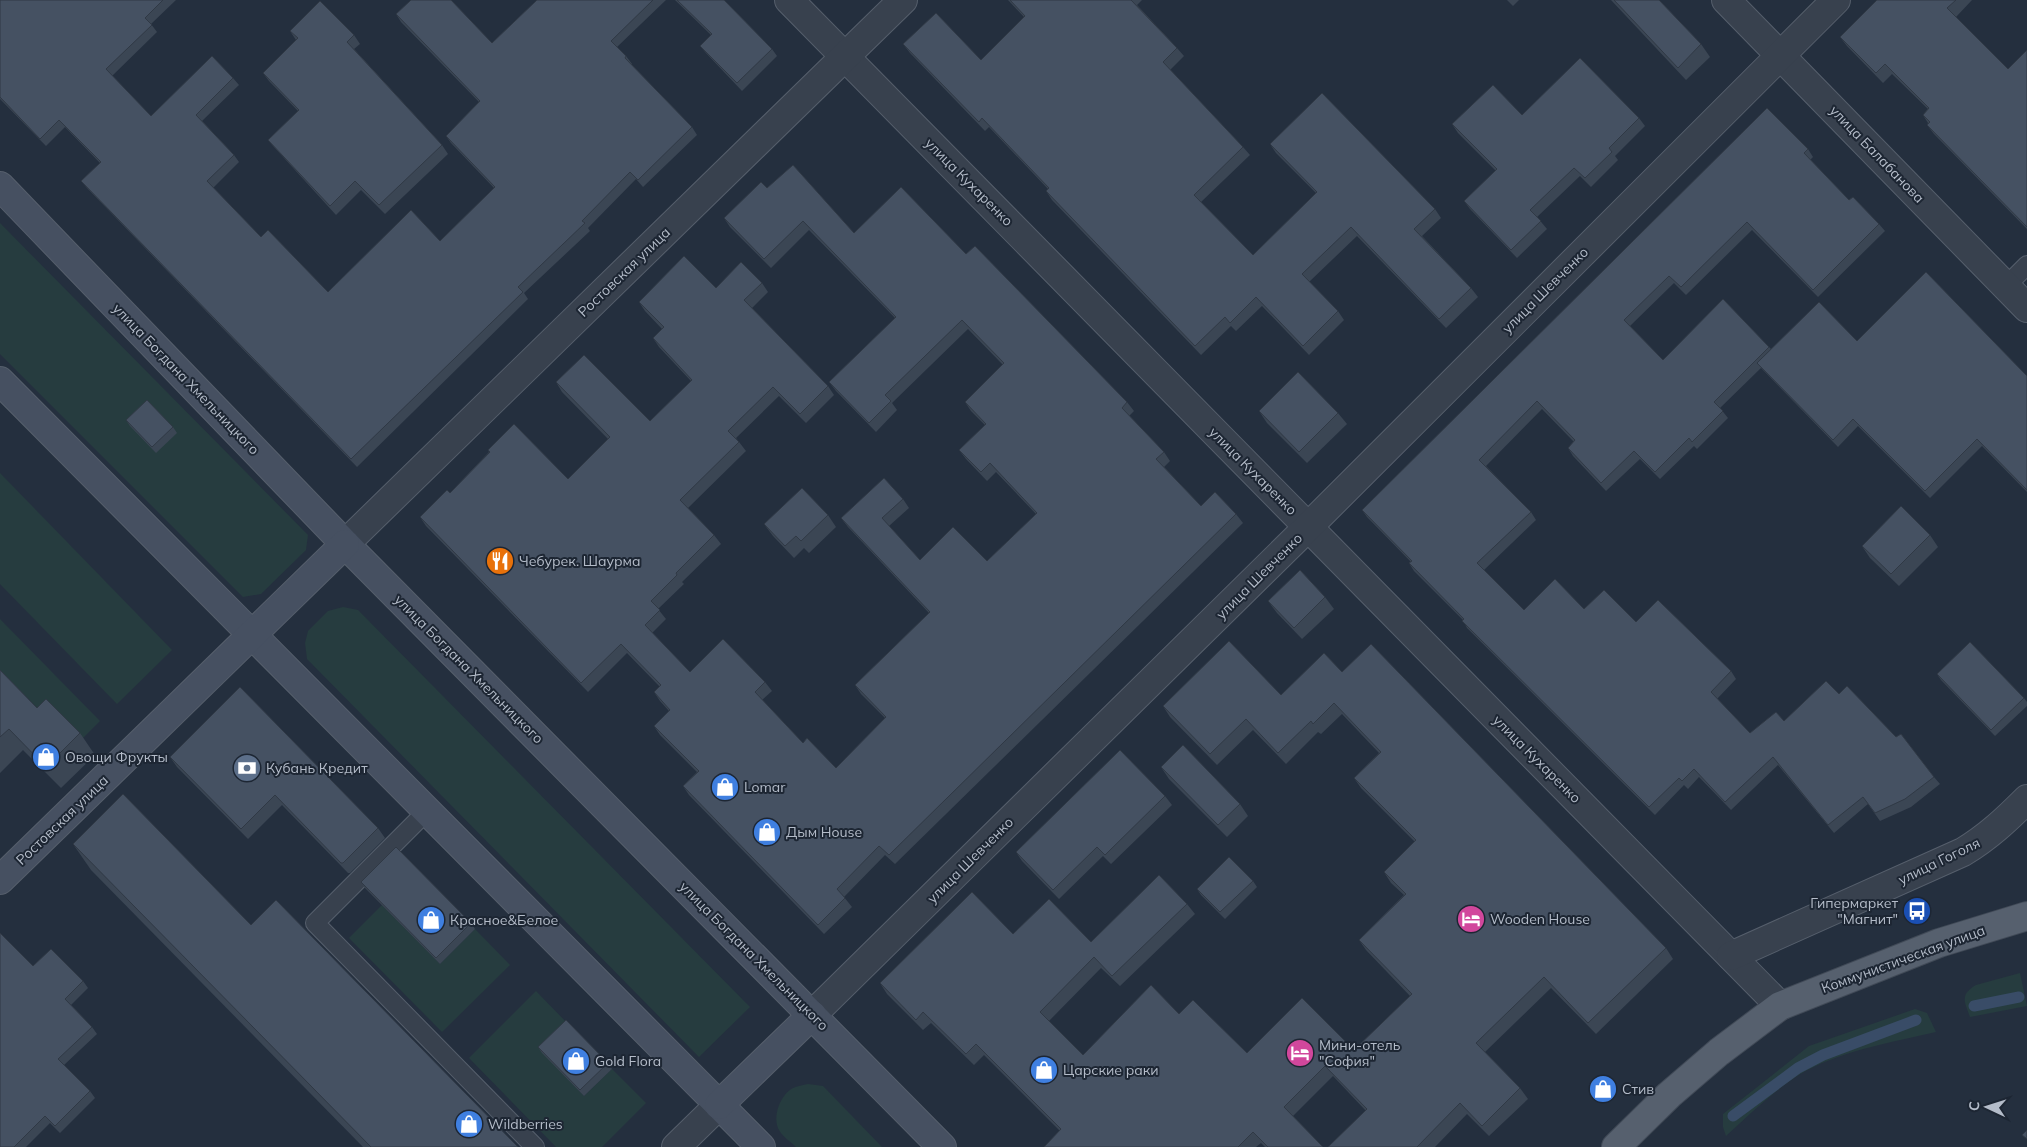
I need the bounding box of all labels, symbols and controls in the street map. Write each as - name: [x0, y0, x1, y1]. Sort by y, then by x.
- street label: улица Балабанова: [1826, 101, 1928, 207]
- street label: улица Кухаренко: [921, 134, 1017, 230]
- street label: Ростовская улица: [574, 223, 674, 321]
- street label: улица Шевченко: [1498, 243, 1592, 337]
- street label: улица Богдана Хмельницкого: [109, 300, 263, 458]
- street label: улица Кухаренко: [1205, 423, 1301, 519]
- street label: улица Шевченко: [1212, 529, 1306, 623]
- restaurant icon: Чебурек. Шаурма: [485, 546, 515, 576]
- place label: Чебурек. Шаурма: [519, 552, 641, 570]
- street label: улица Богдана Хмельницкого: [391, 591, 547, 747]
- street label: улица Кухаренко: [1489, 711, 1585, 807]
- shop icon: Овощи Фрукты: [31, 742, 61, 772]
- place label: Овощи Фрукты: [65, 748, 168, 766]
- bank icon: Кубань Кредит: [232, 753, 262, 783]
- place label: Кубань Кредит: [266, 759, 368, 777]
- street label: Ростовская улица: [12, 771, 112, 869]
- shop icon: Lomar: [710, 772, 740, 802]
- place label: Lomar: [744, 778, 786, 796]
- street label: улица Шевченко: [923, 813, 1017, 907]
- shop icon: Дым House: [752, 817, 782, 847]
- place label: Дым House: [786, 823, 862, 841]
- street label: улица Гоголя: [1895, 833, 1983, 889]
- street label: улица Богдана Хмельницкого: [676, 878, 832, 1034]
- place label: Гипермаркет "Магнит": [1810, 894, 1899, 928]
- bus stop icon: Гипермаркет "Магнит": [1902, 896, 1932, 926]
- hotel icon: Wooden House: [1456, 904, 1486, 934]
- shop icon: Красное&Белое: [416, 905, 446, 935]
- place label: Wooden House: [1490, 910, 1590, 928]
- place label: Красное&Белое: [450, 911, 559, 929]
- street label: Коммунистическая улица: [1819, 921, 1987, 997]
- place label: Мини-отель "София": [1319, 1036, 1401, 1070]
- hotel icon: Мини-отель "София": [1285, 1038, 1315, 1068]
- shop icon: Gold Flora: [561, 1046, 591, 1076]
- place label: Gold Flora: [595, 1052, 661, 1070]
- shop icon: Царские раки: [1029, 1055, 1059, 1085]
- place label: Царские раки: [1063, 1061, 1159, 1079]
- shop icon: Стив: [1588, 1074, 1618, 1104]
- place label: Стив: [1622, 1080, 1654, 1098]
- north arrow: [1962, 1082, 2012, 1132]
- text: С: [1965, 1101, 1983, 1112]
- shop icon: Wildberries: [454, 1109, 484, 1139]
- place label: Wildberries: [488, 1115, 563, 1133]

